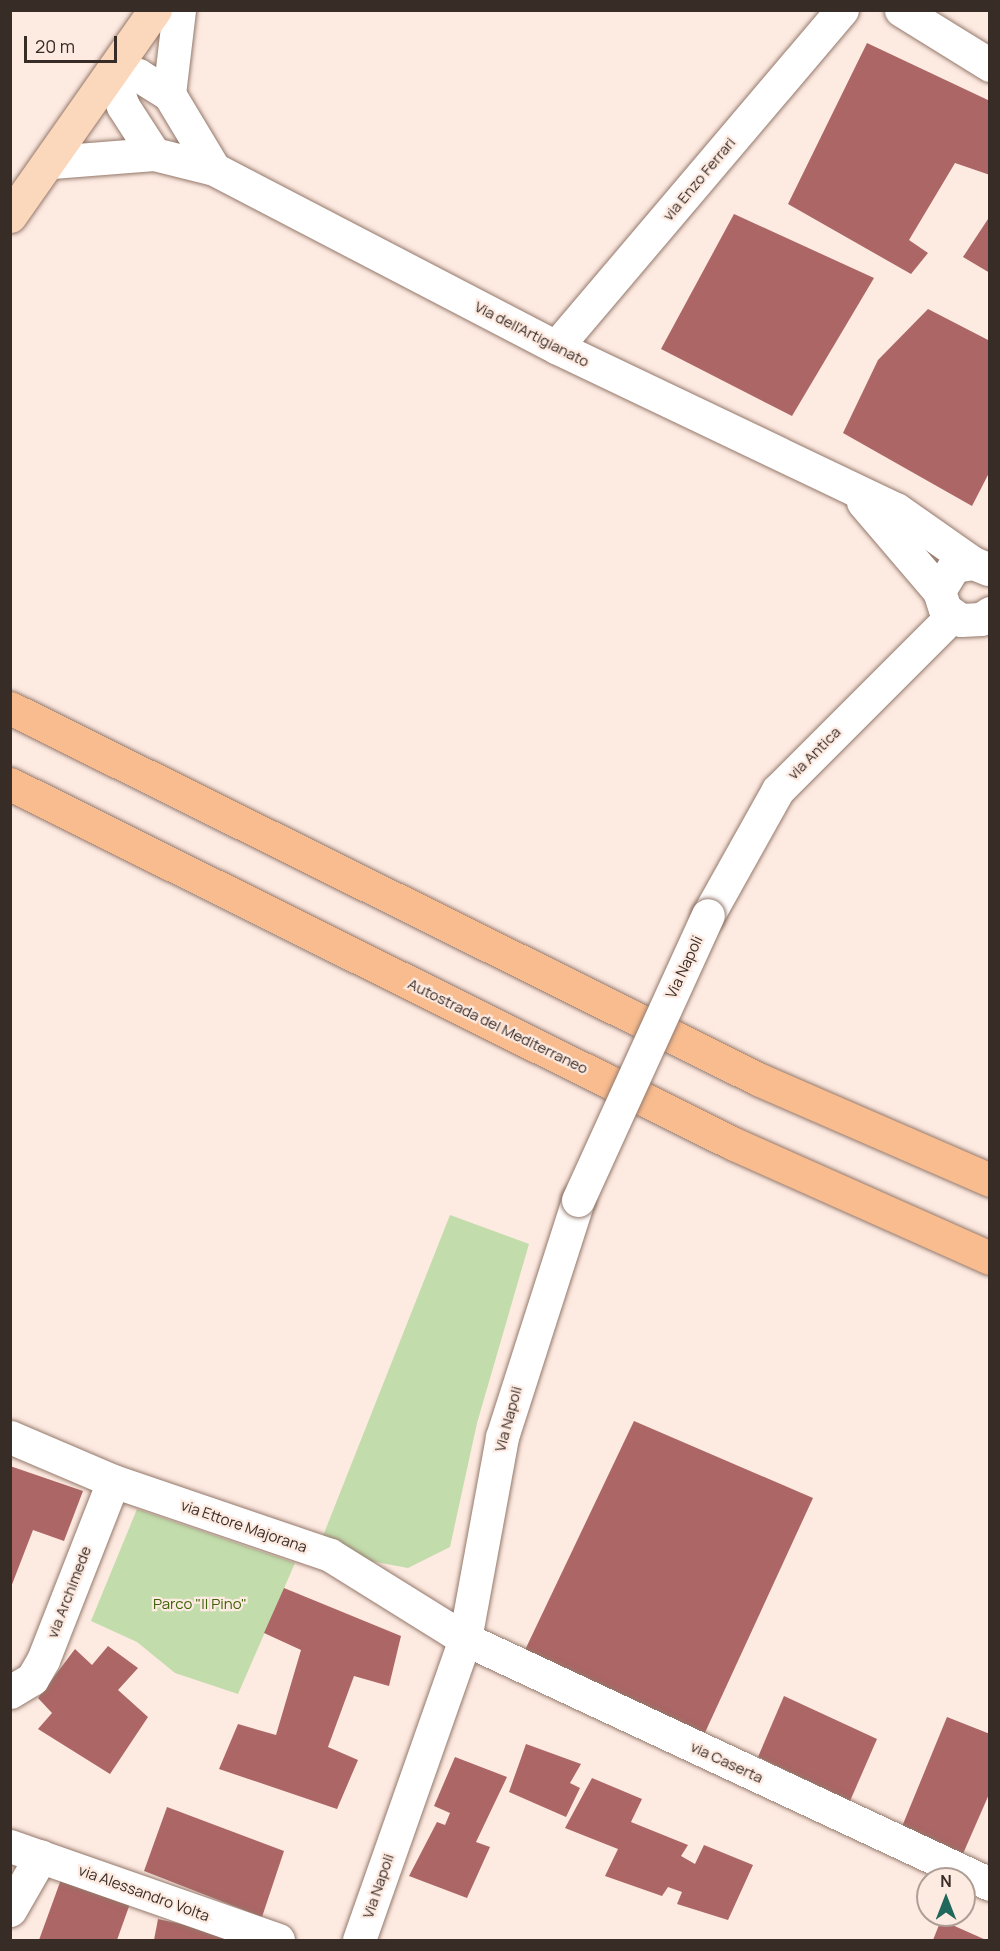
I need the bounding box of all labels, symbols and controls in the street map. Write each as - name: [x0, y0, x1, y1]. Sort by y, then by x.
- scale bar: [27, 24, 120, 62]
- text: 20 m: [35, 34, 75, 58]
- street label: via Enzo Ferrari: [659, 134, 739, 224]
- street label: Via dell'Artigianato: [472, 297, 592, 371]
- street label: via Antica: [784, 723, 844, 783]
- street label: Via Napoli: [662, 933, 706, 1001]
- street label: Autostrada del Mediterraneo: [405, 974, 591, 1078]
- street label: Via Napoli: [491, 1384, 525, 1454]
- street label: via Ettore Majorana: [179, 1496, 309, 1556]
- street label: via Archimede: [43, 1543, 95, 1641]
- park label: Parco "Il Pino": [153, 1595, 247, 1613]
- street label: via Caserta: [688, 1737, 766, 1787]
- street label: Via Napoli: [359, 1851, 397, 1921]
- street label: via Alessandro Volta: [76, 1861, 212, 1925]
- north arrow: [916, 1867, 976, 1927]
- text: N: [940, 1870, 952, 1892]

